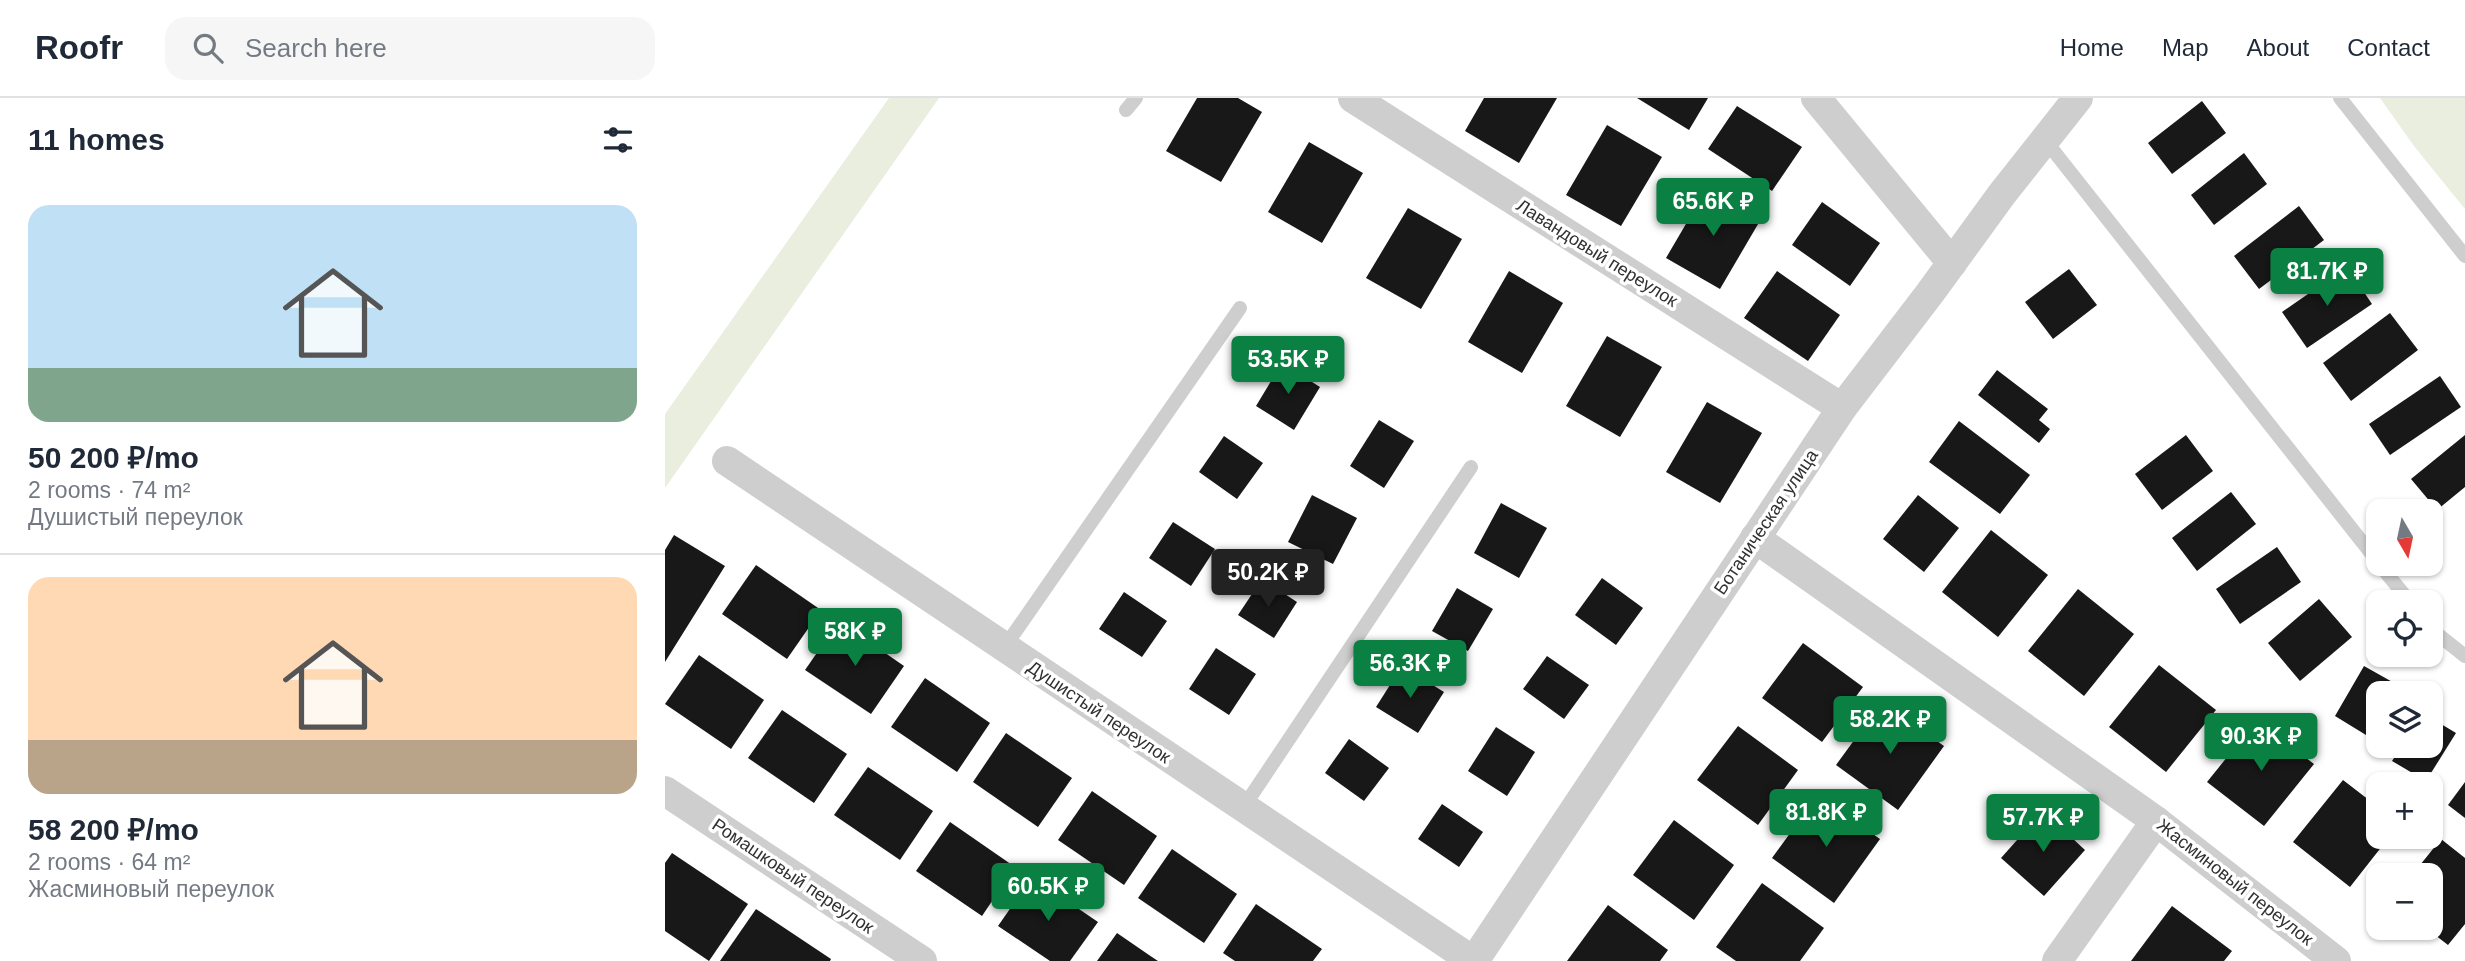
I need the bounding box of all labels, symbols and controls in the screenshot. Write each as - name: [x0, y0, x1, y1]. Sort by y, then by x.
- search box: [165, 17, 655, 80]
- text: Roofr: [35, 29, 123, 66]
- icon: search: [189, 29, 227, 67]
- text: Search here: [245, 33, 387, 63]
- text: Home: [2060, 34, 2124, 61]
- text: Map: [2162, 34, 2209, 61]
- text: About: [2247, 34, 2309, 61]
- text: Contact: [2347, 34, 2430, 61]
- icon: filters: [599, 121, 637, 159]
- text: 11 homes: [28, 123, 165, 156]
- pin: 65.6K ₽: [1648, 178, 1778, 238]
- text: 65.6K ₽: [1672, 188, 1754, 214]
- street label: Лавандовый переулок: [1513, 195, 1681, 311]
- pin: 81.7K ₽: [2262, 248, 2392, 308]
- icon: home: [270, 250, 396, 376]
- text: 81.7K ₽: [2286, 258, 2368, 284]
- pin: 53.5K ₽: [1223, 336, 1353, 396]
- text: 53.5K ₽: [1247, 346, 1329, 372]
- text: 50 200 ₽/mo: [28, 441, 199, 474]
- street label: Ботаническая улица: [1710, 445, 1822, 598]
- text: 2 rooms · 74 m²: [28, 477, 190, 503]
- north arrow: [2366, 499, 2443, 576]
- map controls: [2366, 499, 2443, 940]
- text: Душистый переулок: [28, 504, 243, 530]
- pin: 50.2K ₽: [1203, 550, 1333, 609]
- text: 50.2K ₽: [1227, 559, 1309, 585]
- button: locate: [2366, 590, 2443, 667]
- pin: 58K ₽: [806, 608, 904, 668]
- text: 58K ₽: [824, 618, 886, 644]
- icon: home: [270, 622, 396, 748]
- pin: 56.3K ₽: [1345, 640, 1475, 700]
- text: 56.3K ₽: [1369, 650, 1451, 676]
- street label: Душистый переулок: [1024, 657, 1174, 767]
- button: layers: [2366, 681, 2443, 758]
- pin: 58.2K ₽: [1825, 696, 1955, 756]
- text: 58.2K ₽: [1849, 706, 1931, 732]
- pin: 90.3K ₽: [2196, 714, 2326, 773]
- text: 90.3K ₽: [2220, 723, 2302, 749]
- button: +: [2366, 772, 2443, 849]
- pin: 81.8K ₽: [1761, 790, 1891, 849]
- pin: 57.7K ₽: [1978, 794, 2108, 854]
- text: 81.8K ₽: [1785, 799, 1867, 825]
- text: 57.7K ₽: [2002, 804, 2084, 830]
- text: 58 200 ₽/mo: [28, 813, 199, 846]
- street label: Ромашковый переулок: [708, 814, 878, 938]
- street label: Жасминовый переулок: [2153, 815, 2317, 949]
- text: 2 rooms · 64 m²: [28, 849, 190, 875]
- button: −: [2366, 863, 2443, 940]
- pin: 60.5K ₽: [983, 864, 1113, 923]
- text: 60.5K ₽: [1007, 873, 1089, 899]
- text: Жасминовый переулок: [28, 876, 274, 902]

